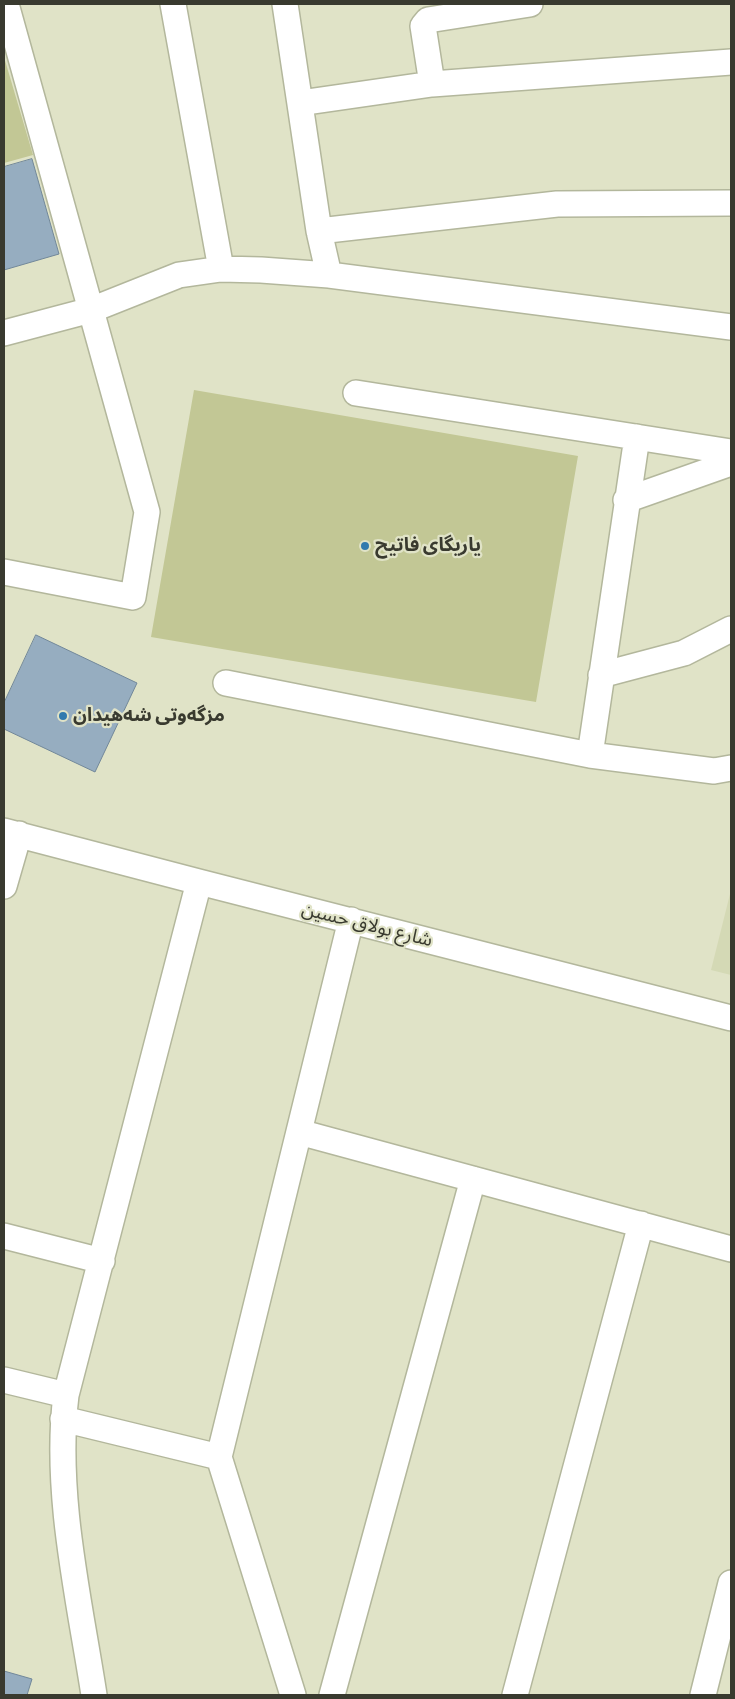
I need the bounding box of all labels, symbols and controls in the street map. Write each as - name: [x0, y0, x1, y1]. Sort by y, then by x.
- place label: یاریگای فاتیح: [375, 535, 481, 557]
- marker: یاریگای فاتیح: [359, 540, 371, 552]
- place label: مزگەوتی شەهیدان: [73, 705, 225, 727]
- marker: مزگەوتی شەهیدان: [57, 710, 69, 722]
- street label: شارع بولاق حسين: [299, 898, 435, 952]

